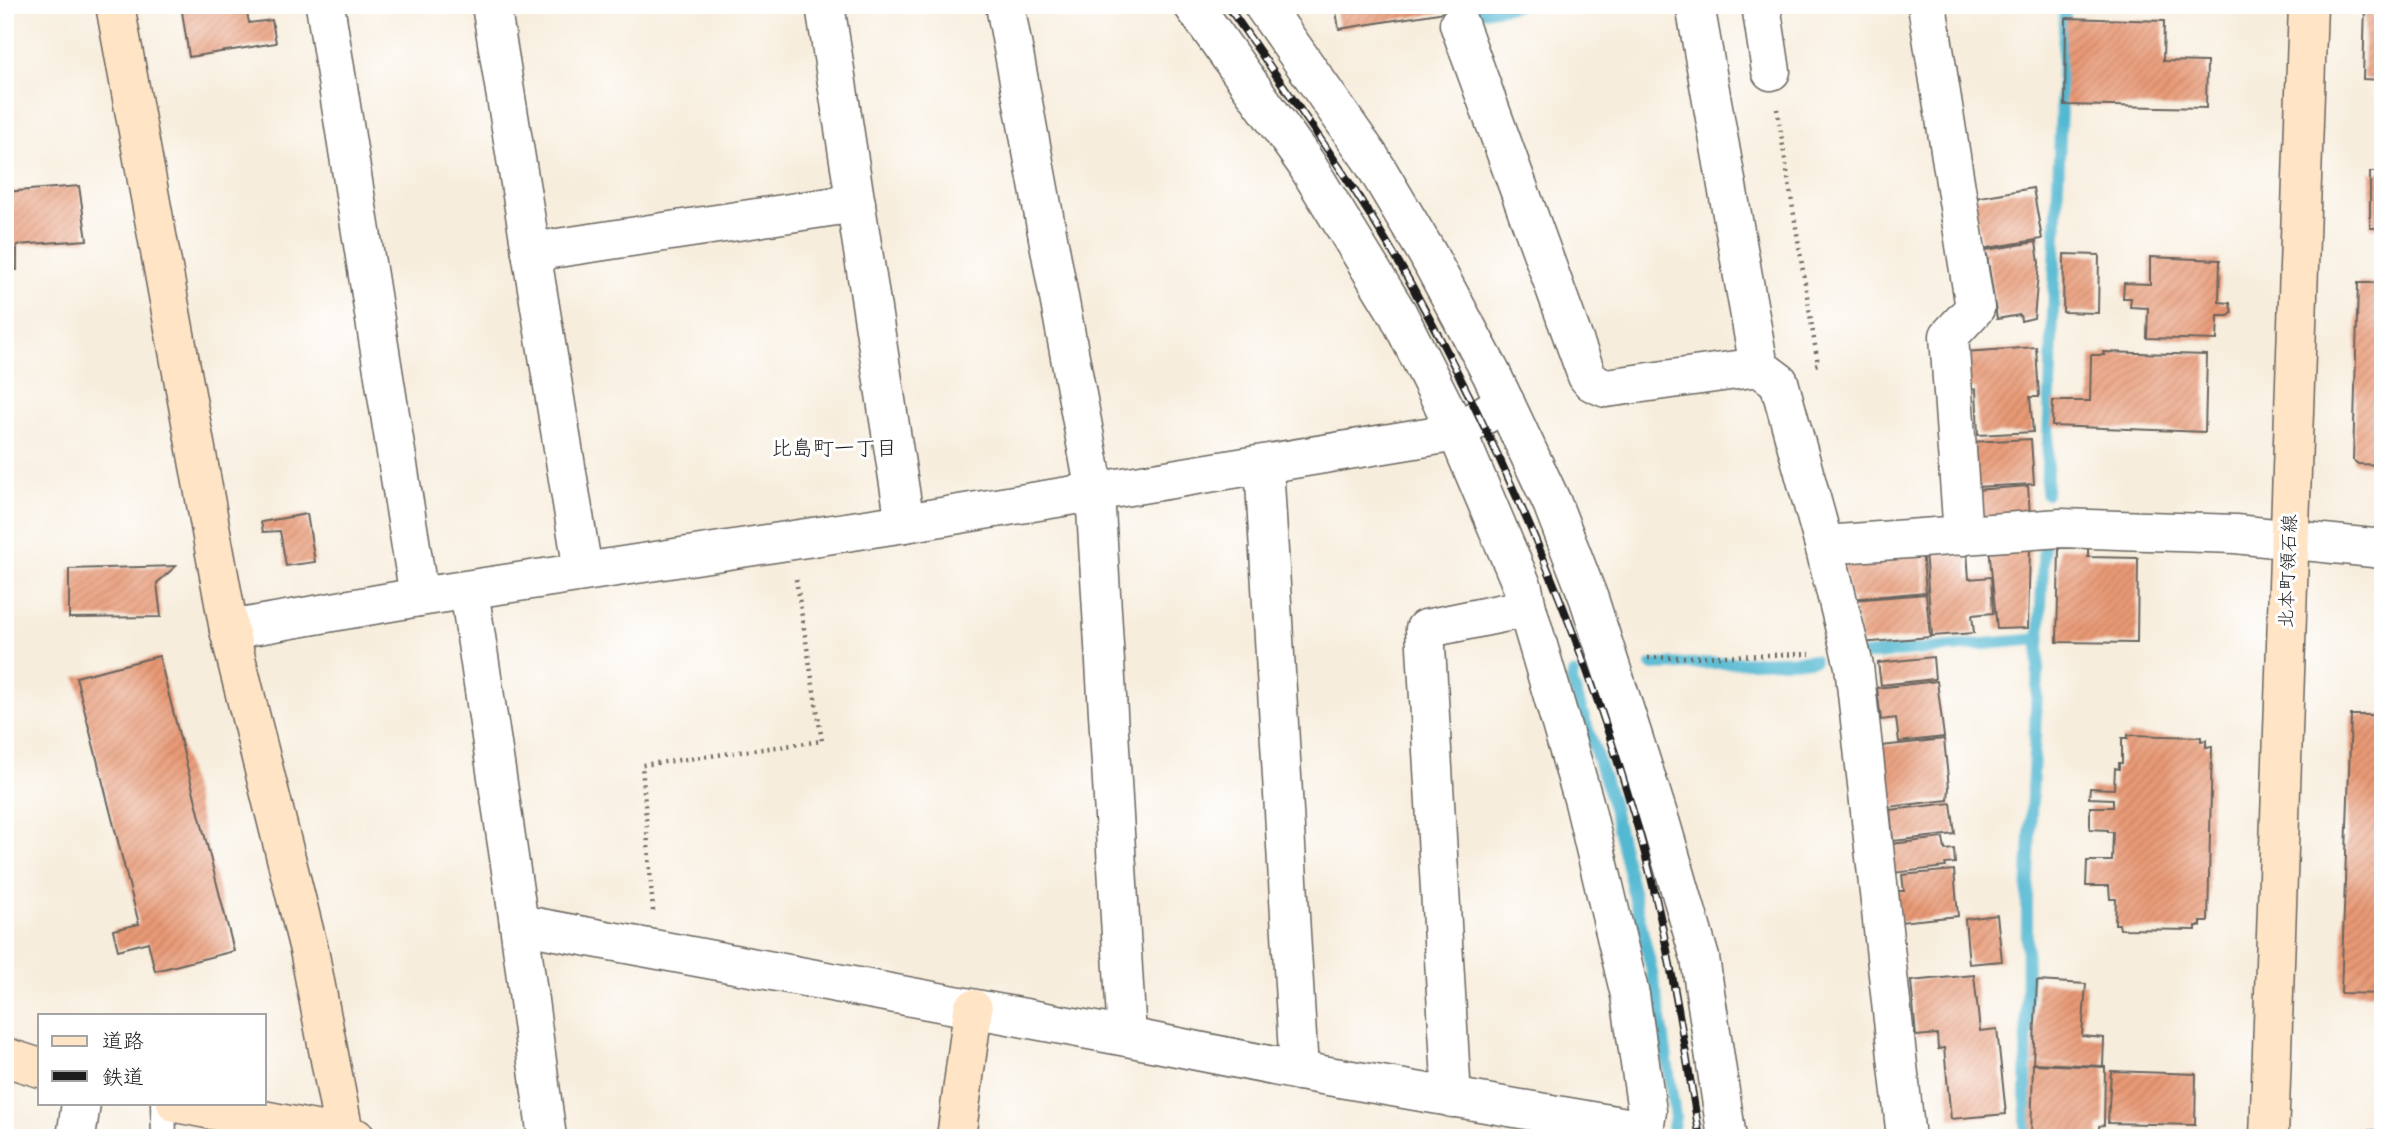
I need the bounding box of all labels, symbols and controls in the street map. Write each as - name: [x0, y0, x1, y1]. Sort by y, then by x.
- district label: 比島町一丁目: [771, 434, 897, 462]
- street label: 北本町領石線: [2273, 514, 2302, 628]
- legend: [38, 1014, 266, 1104]
- text: 道路: [102, 1027, 144, 1055]
- text: 鉄道: [102, 1063, 144, 1091]

